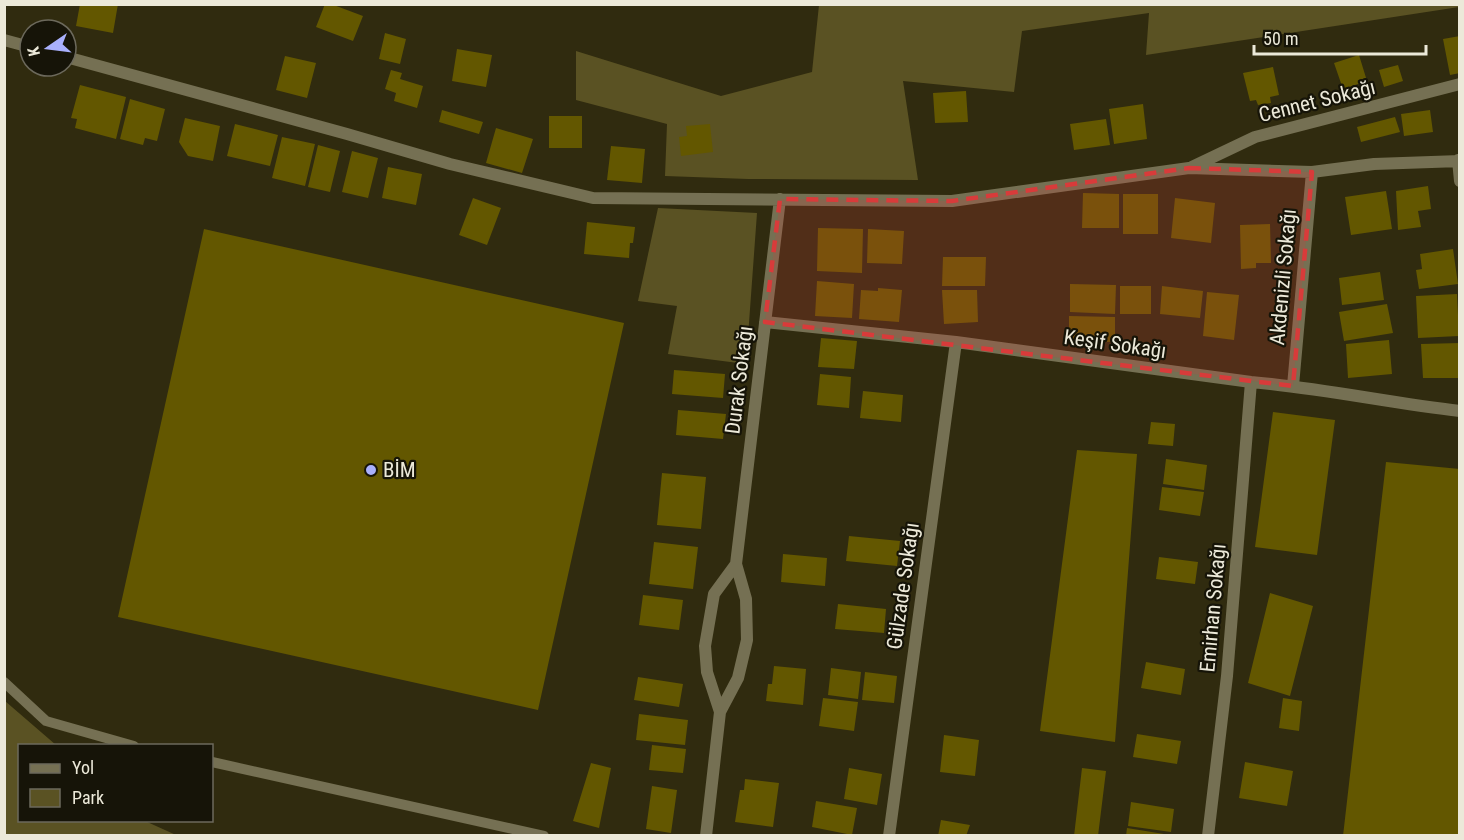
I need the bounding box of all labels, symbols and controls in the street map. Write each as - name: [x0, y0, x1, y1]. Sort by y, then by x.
- north arrow: [18, 18, 78, 78]
- scale bar: [1254, 18, 1426, 56]
- text: 50 m: [1263, 28, 1298, 49]
- text: K: [24, 45, 44, 58]
- street label: Cennet Sokağı: [1256, 75, 1378, 127]
- street label: Akdenizli Sokağı: [1265, 208, 1301, 346]
- street label: Durak Sokağı: [720, 325, 758, 435]
- street label: Keşif Sokağı: [1062, 325, 1168, 363]
- place label: BİM: [383, 458, 416, 482]
- marker: BİM: [364, 463, 378, 477]
- street label: Gülzade Sokağı: [882, 521, 924, 651]
- street label: Emirhan Sokağı: [1195, 543, 1231, 673]
- legend: [18, 744, 213, 822]
- text: Yol: [72, 757, 94, 778]
- text: Park: [72, 787, 104, 808]

